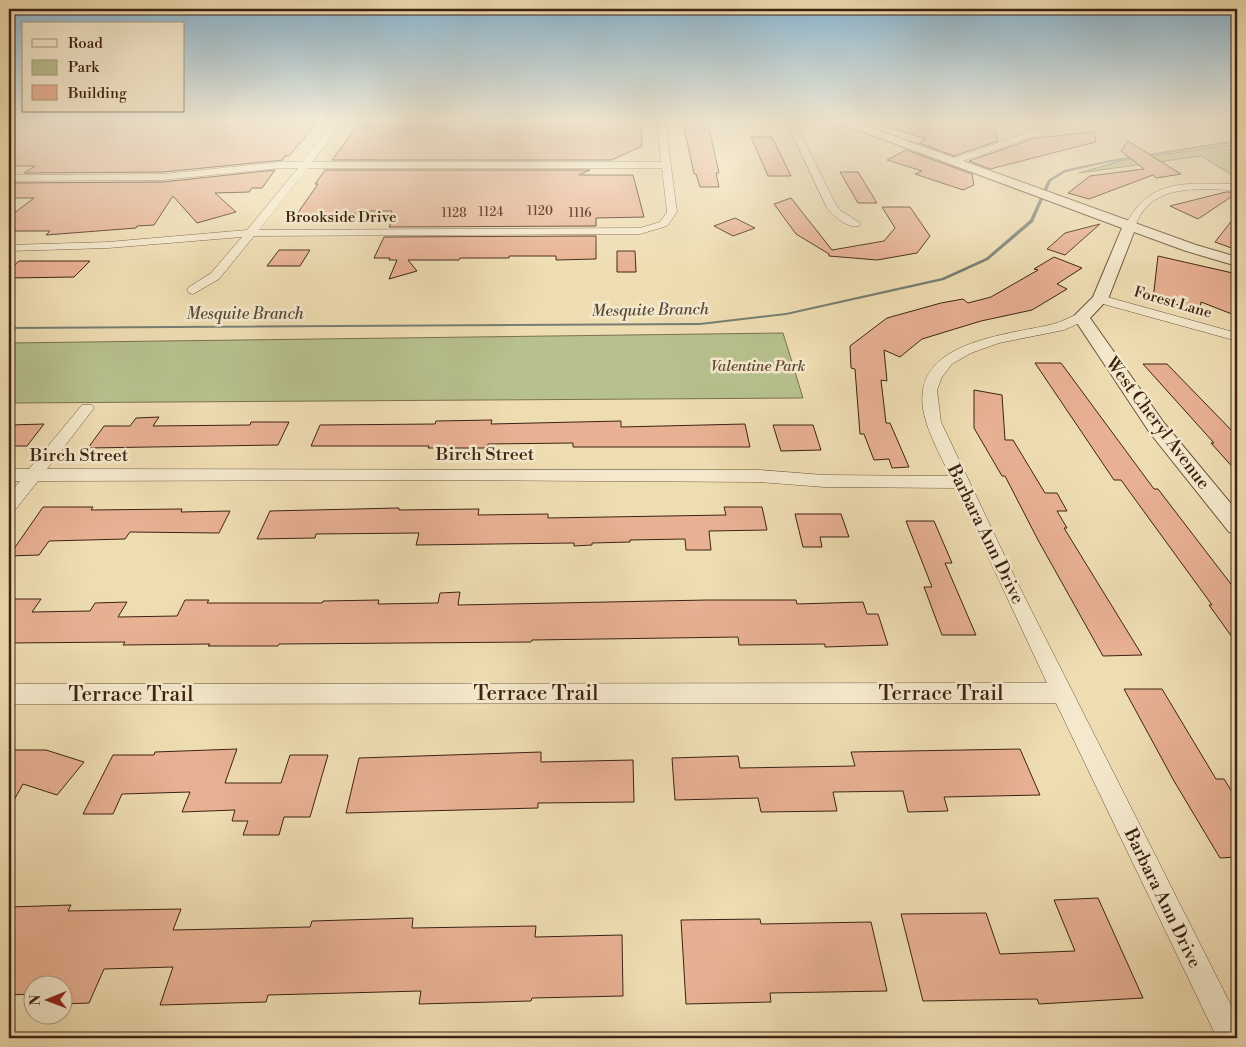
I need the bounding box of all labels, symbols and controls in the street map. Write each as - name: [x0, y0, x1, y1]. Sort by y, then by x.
- legend: [22, 22, 185, 112]
- text: Road: [68, 34, 103, 53]
- text: Park: [68, 58, 100, 77]
- text: Building: [67, 84, 127, 103]
- house number: 1120: [527, 204, 553, 219]
- house number: 1124: [478, 205, 504, 220]
- house number: 1128: [441, 206, 467, 221]
- house number: 1116: [568, 206, 592, 221]
- street label: Brookside Drive: [284, 208, 397, 227]
- street label: Forest Lane: [1132, 282, 1214, 323]
- water label: Mesquite Branch: [591, 299, 709, 321]
- water label: Mesquite Branch: [186, 304, 304, 324]
- street label: West Cheryl Avenue: [1100, 352, 1215, 494]
- park label: Valentine Park: [711, 357, 805, 376]
- street label: Birch Street: [435, 443, 535, 466]
- street label: Birch Street: [29, 444, 129, 467]
- street label: Barbara Ann Drive: [941, 460, 1029, 608]
- street label: Terrace Trail: [474, 681, 598, 707]
- street label: Terrace Trail: [879, 681, 1003, 707]
- street label: Terrace Trail: [69, 682, 193, 708]
- street label: Barbara Ann Drive: [1118, 824, 1206, 972]
- north arrow: [22, 974, 72, 1024]
- text: N: [27, 995, 45, 1006]

